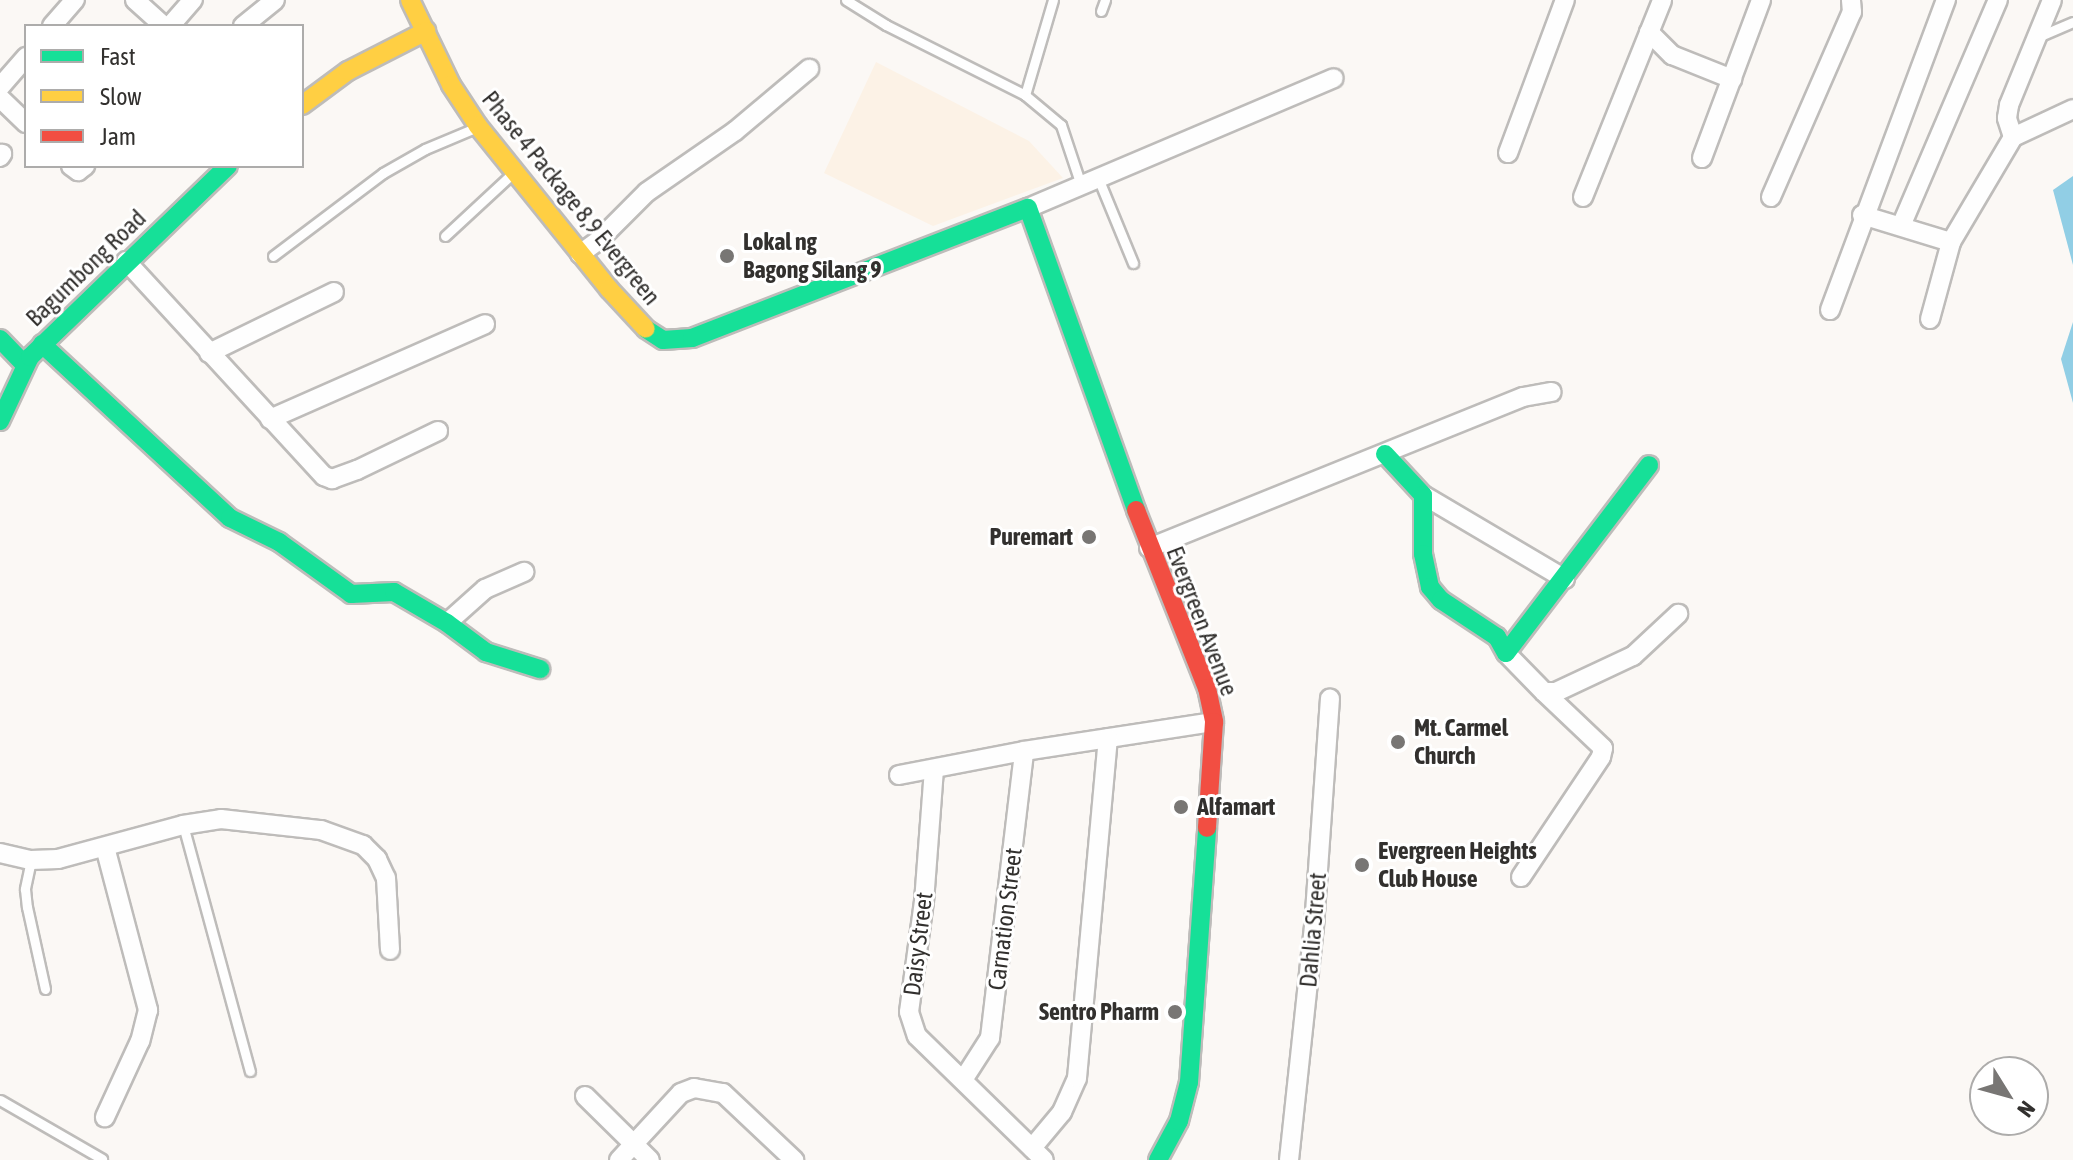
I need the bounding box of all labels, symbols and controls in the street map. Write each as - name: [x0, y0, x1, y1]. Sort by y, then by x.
- legend: [24, 24, 304, 168]
- text: Fast: [100, 43, 136, 70]
- text: Slow: [100, 83, 142, 110]
- street label: Phase 4 Package 8,9 Evergreen: [476, 85, 666, 311]
- text: Jam: [100, 123, 136, 150]
- street label: Bagumbong Road: [20, 204, 152, 332]
- place label: Lokal ng Bagong Silang 9: [743, 228, 882, 284]
- marker: Lokal ng Bagong Silang 9: [718, 247, 736, 265]
- place label: Puremart: [989, 523, 1073, 551]
- marker: Puremart: [1080, 528, 1098, 546]
- street label: Evergreen Avenue: [1160, 542, 1244, 700]
- place label: Mt. Carmel Church: [1414, 714, 1508, 770]
- marker: Mt. Carmel Church: [1389, 733, 1407, 751]
- place label: Alfamart: [1197, 793, 1275, 821]
- marker: Alfamart: [1172, 798, 1190, 816]
- place label: Evergreen Heights Club House: [1378, 837, 1537, 893]
- street label: Carnation Street: [982, 846, 1028, 992]
- marker: Evergreen Heights Club House: [1353, 856, 1371, 874]
- street label: Dahlia Street: [1294, 871, 1332, 989]
- street label: Daisy Street: [897, 890, 939, 998]
- place label: Sentro Pharm: [1039, 998, 1159, 1026]
- marker: Sentro Pharm: [1166, 1003, 1184, 1021]
- north arrow: [1969, 1056, 2049, 1136]
- text: N: [2012, 1096, 2041, 1122]

